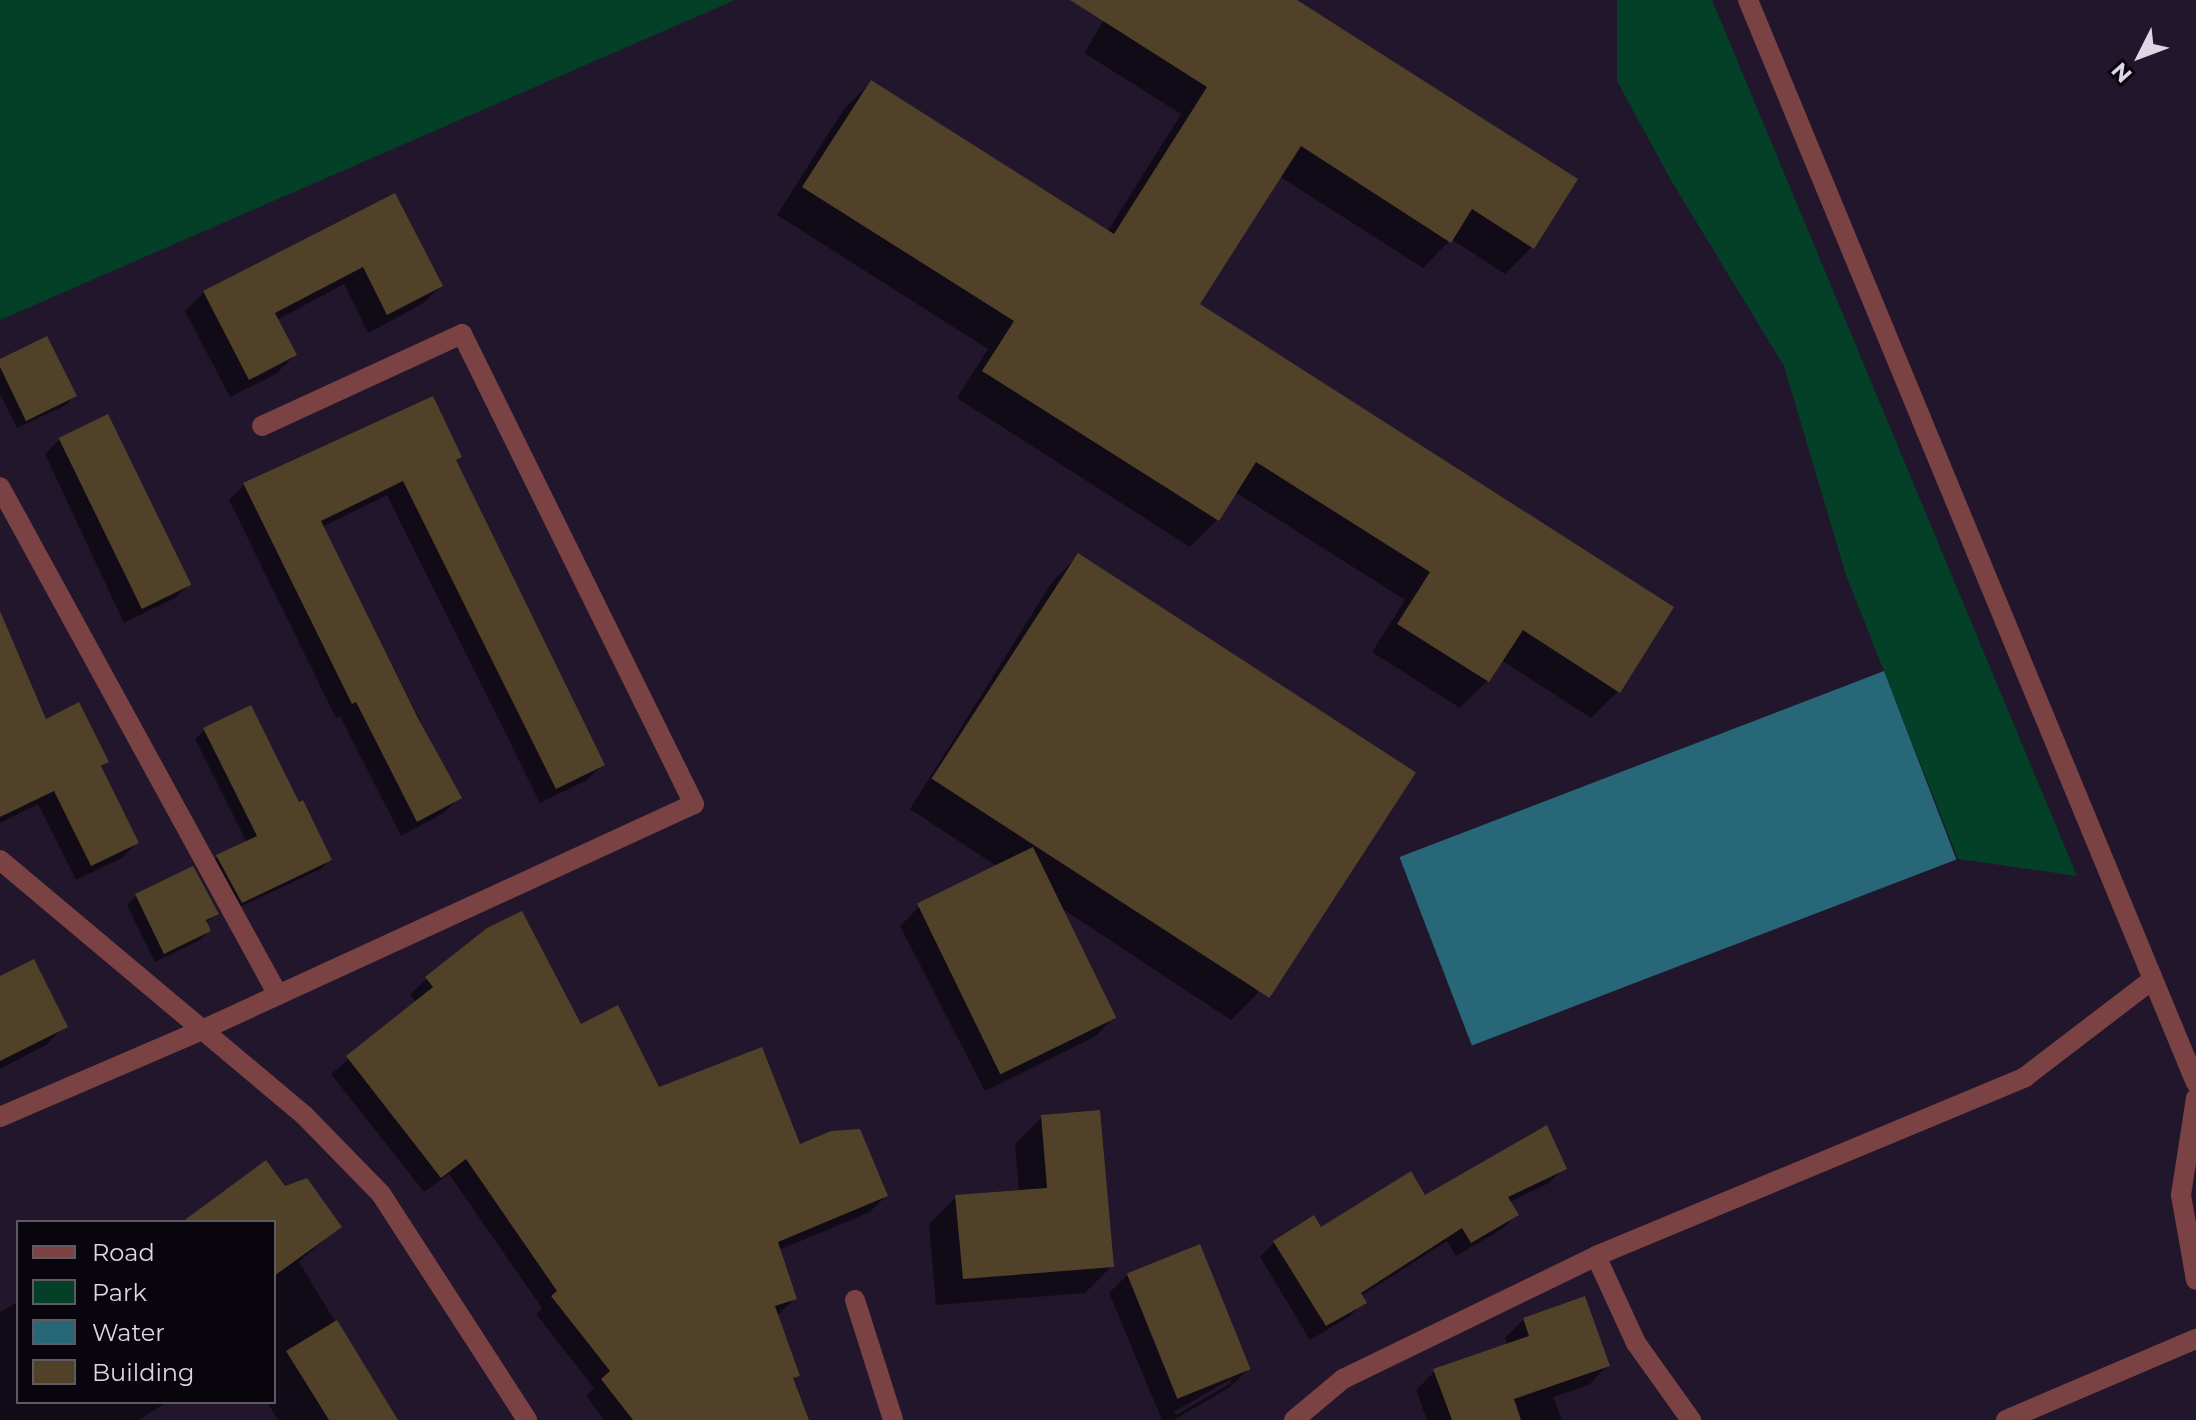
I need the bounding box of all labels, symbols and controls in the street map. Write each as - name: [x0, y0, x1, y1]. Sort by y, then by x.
- north arrow: [2100, 16, 2180, 96]
- text: N: [2106, 57, 2138, 88]
- legend: [16, 1220, 276, 1404]
- text: Road: [92, 1238, 155, 1267]
- text: Park: [92, 1278, 147, 1307]
- text: Water: [92, 1318, 165, 1347]
- text: Building: [92, 1358, 195, 1387]

